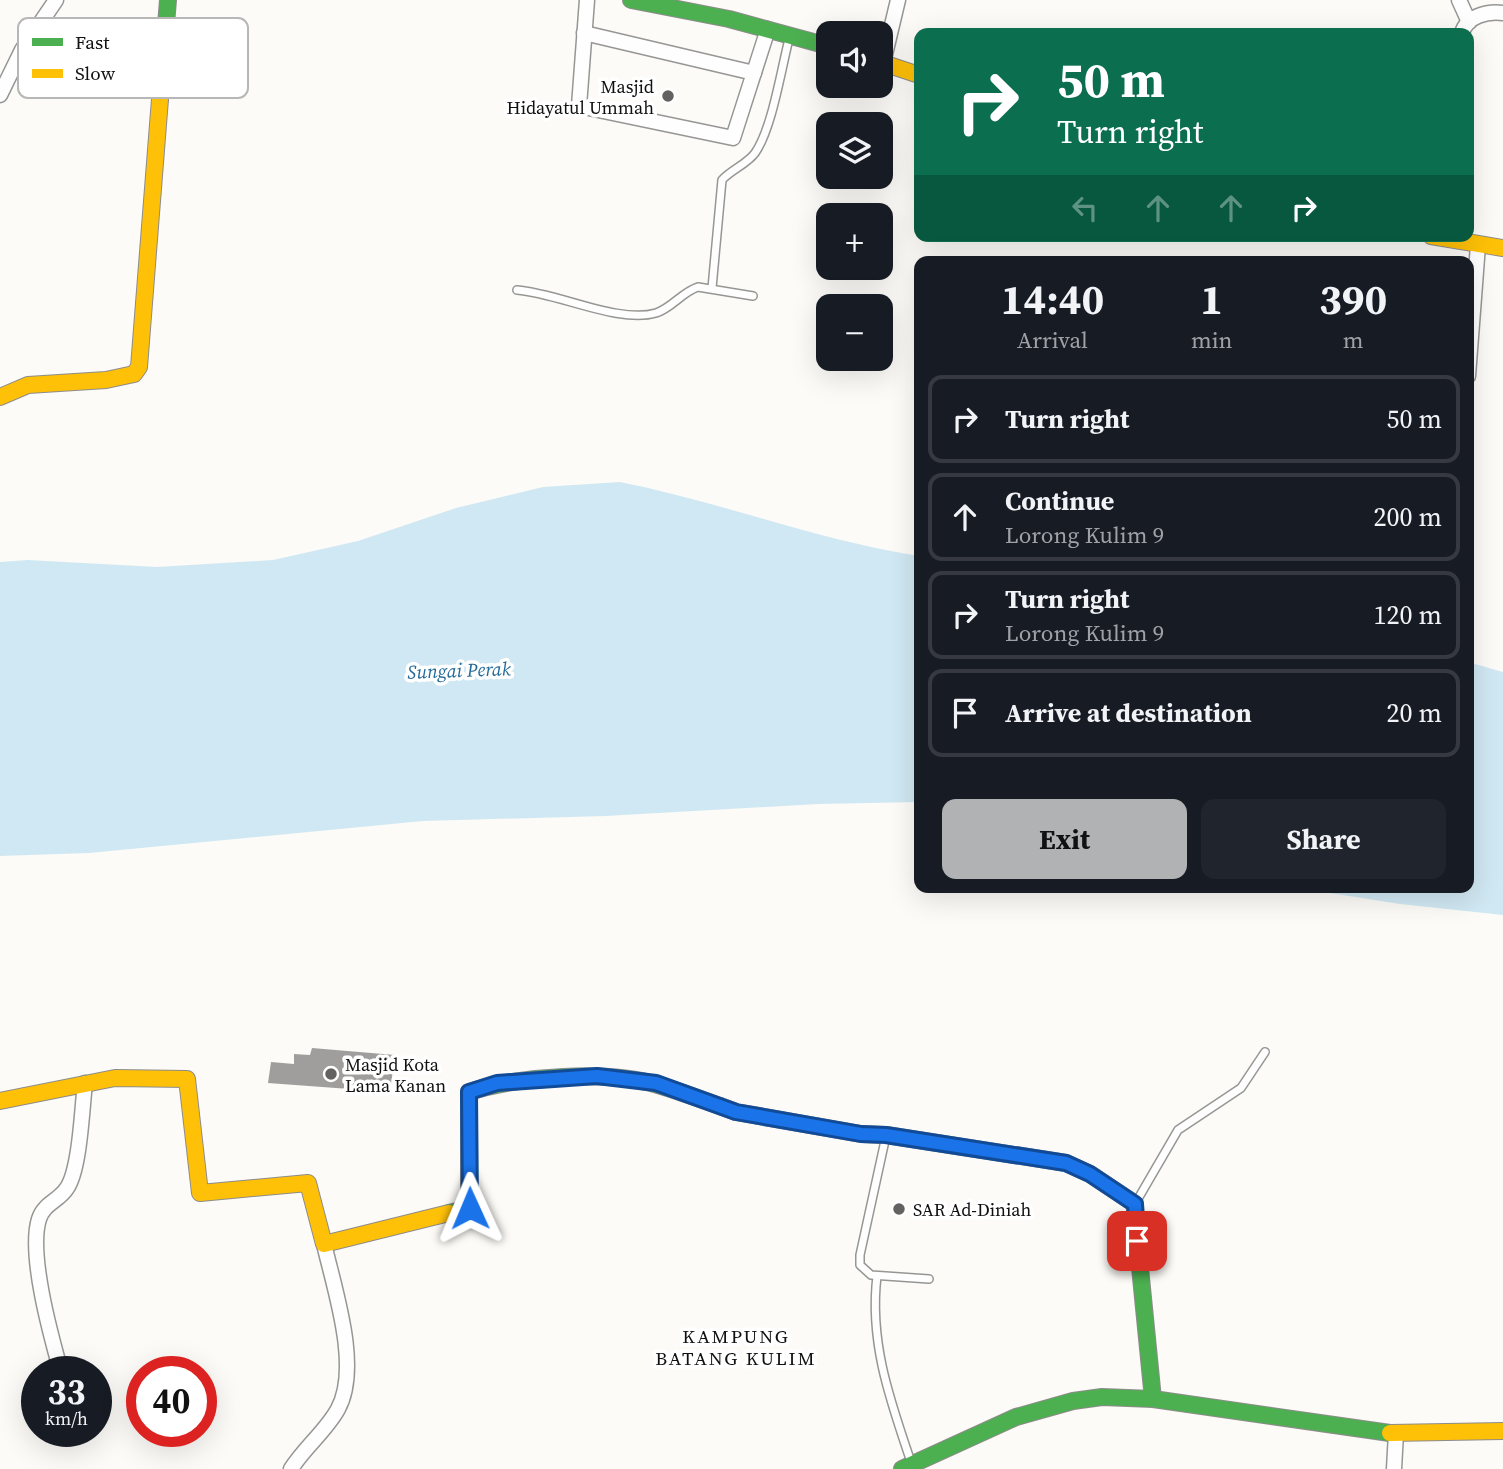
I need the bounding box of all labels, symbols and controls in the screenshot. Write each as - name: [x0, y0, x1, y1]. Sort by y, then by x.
- legend: [18, 18, 248, 98]
- map controls: [816, 21, 893, 371]
- button: sound: [816, 21, 893, 98]
- text: Fast: [75, 29, 110, 55]
- text: 50 m: [1057, 46, 1165, 113]
- icon: right: [942, 56, 1033, 147]
- text: Slow: [75, 60, 116, 86]
- place label: Masjid Hidayatul Ummah: [506, 74, 654, 120]
- marker: Masjid Hidayatul Ummah: [660, 88, 676, 104]
- text: Turn right: [1057, 110, 1203, 154]
- button: layers: [816, 112, 893, 189]
- icon: left: [1066, 189, 1104, 227]
- icon: ahead: [1139, 189, 1177, 227]
- icon: ahead: [1212, 189, 1250, 227]
- icon: right: [1285, 189, 1323, 227]
- button: +: [816, 203, 893, 280]
- text: 14:40: [1001, 270, 1104, 328]
- text: 1: [1200, 270, 1223, 328]
- text: 390: [1319, 270, 1387, 328]
- button: −: [816, 294, 893, 371]
- text: Arrival: [1017, 324, 1088, 356]
- text: min: [1191, 324, 1232, 356]
- text: m: [1343, 324, 1364, 356]
- icon: right: [946, 400, 984, 438]
- text: Turn right: [1005, 401, 1129, 437]
- text: 50 m: [1387, 401, 1442, 437]
- text: Continue: [1005, 483, 1114, 519]
- icon: ahead: [946, 498, 984, 536]
- text: 200 m: [1374, 499, 1442, 535]
- text: Lorong Kulim 9: [1005, 519, 1164, 551]
- text: Turn right: [1005, 581, 1129, 617]
- icon: right: [946, 596, 984, 634]
- text: 120 m: [1374, 597, 1442, 633]
- text: Lorong Kulim 9: [1005, 617, 1164, 649]
- water label: Sungai Perak: [407, 655, 511, 685]
- icon: arrive: [946, 694, 984, 732]
- text: Arrive at destination: [1005, 695, 1252, 731]
- text: 20 m: [1387, 695, 1442, 731]
- button: Exit: [942, 799, 1187, 879]
- button: Share: [1201, 799, 1446, 879]
- place label: Masjid Kota Lama Kanan: [345, 1052, 446, 1098]
- marker: Masjid Kota Lama Kanan: [323, 1066, 339, 1082]
- position arrow: [433, 1171, 507, 1245]
- place label: SAR Ad-Diniah: [913, 1197, 1032, 1222]
- marker: SAR Ad-Diniah: [891, 1201, 907, 1217]
- pin: [1107, 1211, 1167, 1271]
- icon: arrive: [1118, 1222, 1156, 1260]
- district label: KAMPUNG BATANG KULIM: [655, 1323, 817, 1371]
- speed limit sign: 40: [126, 1356, 217, 1447]
- text: 33: [48, 1368, 85, 1416]
- text: km/h: [45, 1406, 88, 1431]

